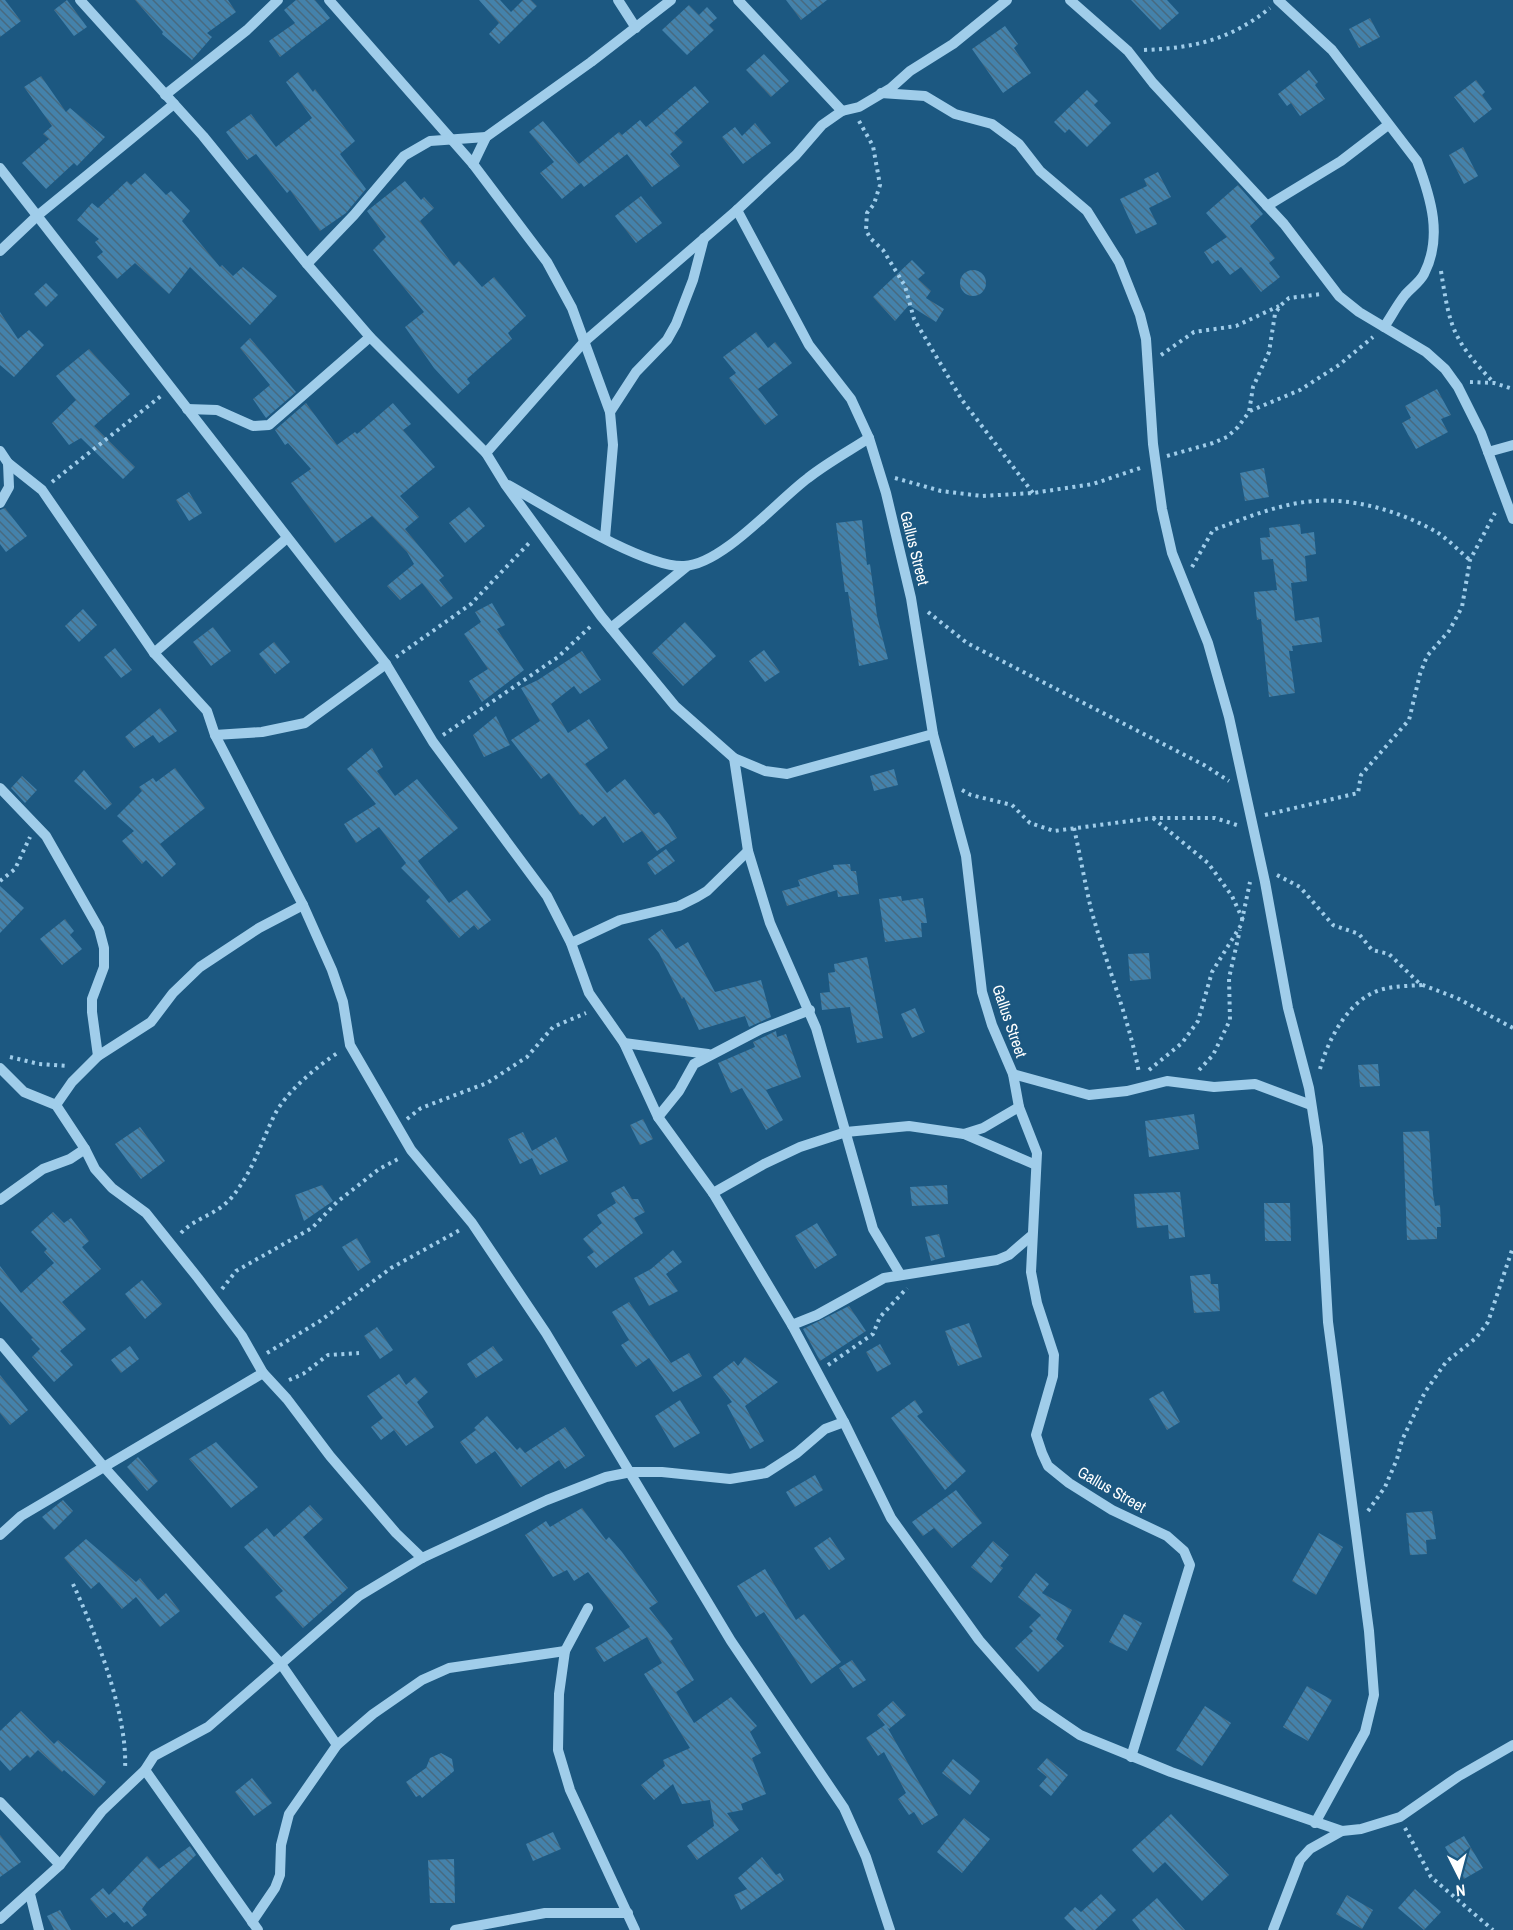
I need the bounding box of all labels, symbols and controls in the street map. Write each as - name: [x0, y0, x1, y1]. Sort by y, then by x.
- street label: Gallus Street: [895, 509, 935, 588]
- street label: Gallus Street: [987, 982, 1033, 1061]
- street label: Gallus Street: [1074, 1461, 1151, 1518]
- north arrow: [1429, 1846, 1489, 1906]
- text: N: [1455, 1879, 1466, 1902]

